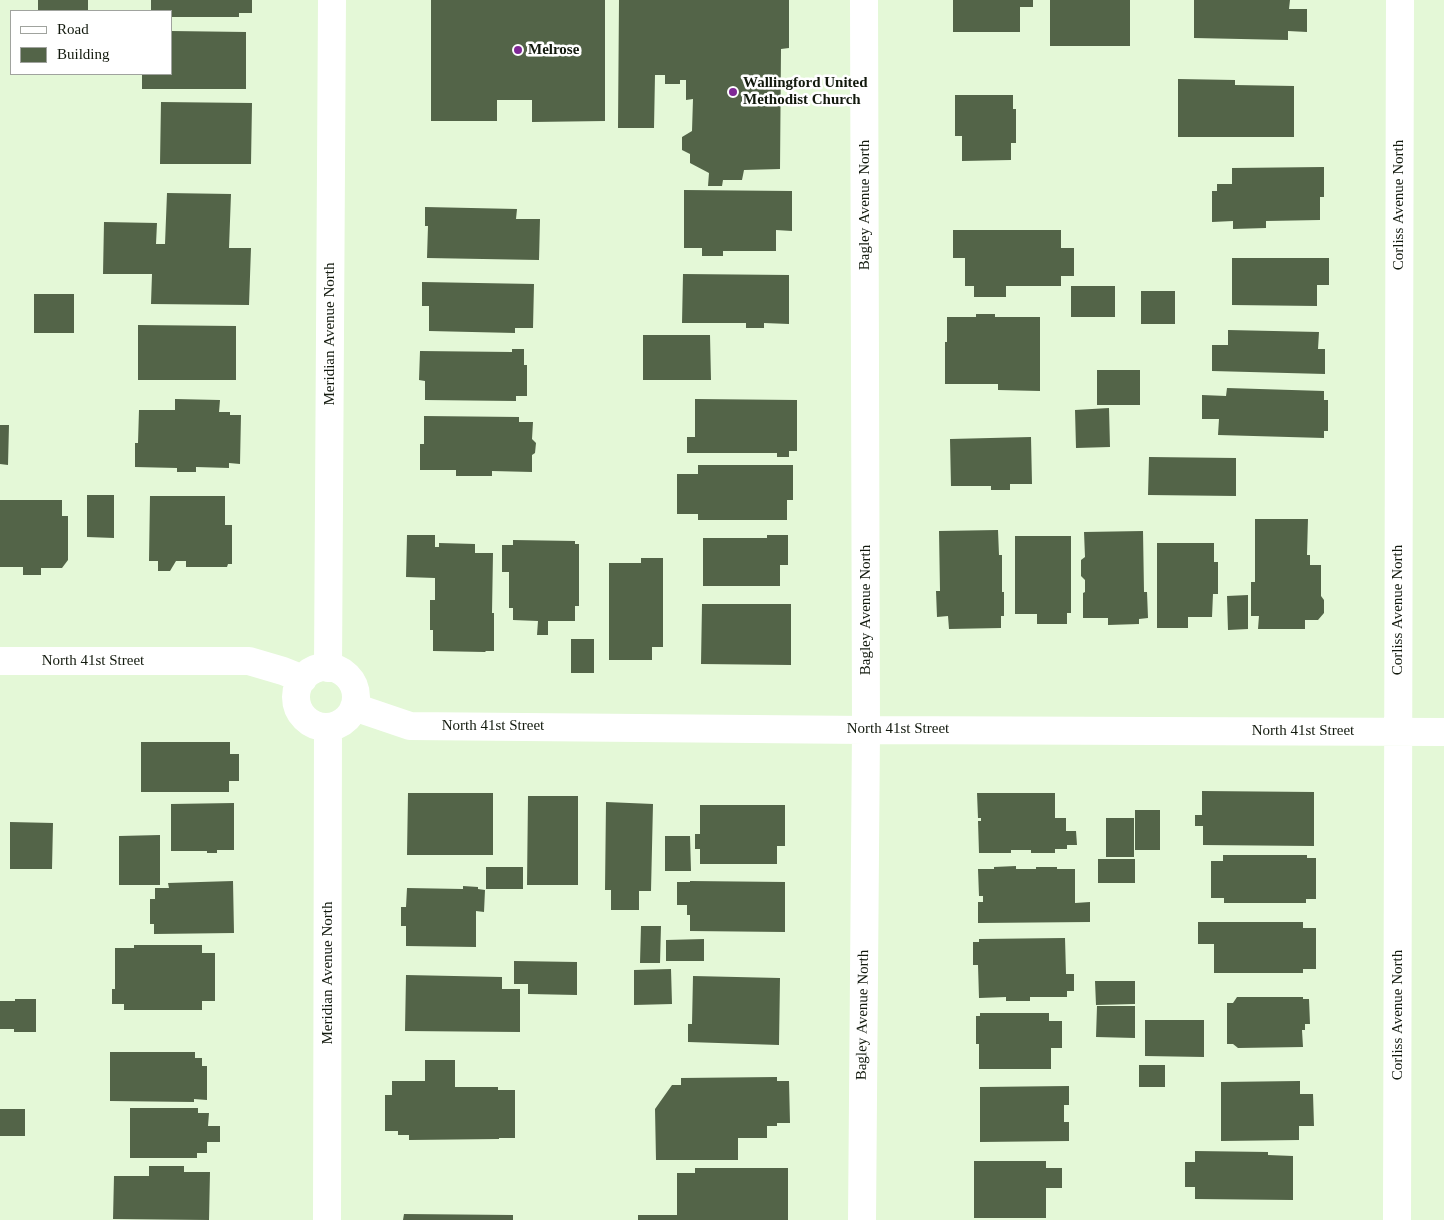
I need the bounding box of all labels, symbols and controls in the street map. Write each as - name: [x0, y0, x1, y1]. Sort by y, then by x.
- legend: [10, 10, 172, 75]
- text: Road: [57, 21, 89, 37]
- place label: Melrose: [528, 41, 579, 59]
- marker: Melrose: [512, 44, 524, 56]
- text: Building: [57, 46, 110, 62]
- place label: Wallingford United Methodist Church: [743, 74, 868, 109]
- marker: Wallingford United Methodist Church: [727, 86, 739, 98]
- street label: Bagley Avenue North: [856, 140, 874, 270]
- street label: Corliss Avenue North: [1390, 140, 1408, 270]
- street label: Meridian Avenue North: [321, 262, 339, 406]
- street label: Bagley Avenue North: [857, 545, 875, 675]
- street label: Corliss Avenue North: [1389, 545, 1407, 675]
- street label: North 41st Street: [42, 652, 144, 670]
- street label: North 41st Street: [442, 717, 544, 735]
- street label: North 41st Street: [847, 720, 949, 738]
- street label: North 41st Street: [1252, 722, 1354, 740]
- street label: Meridian Avenue North: [319, 901, 337, 1045]
- street label: Bagley Avenue North: [853, 950, 873, 1080]
- street label: Corliss Avenue North: [1389, 950, 1407, 1080]

